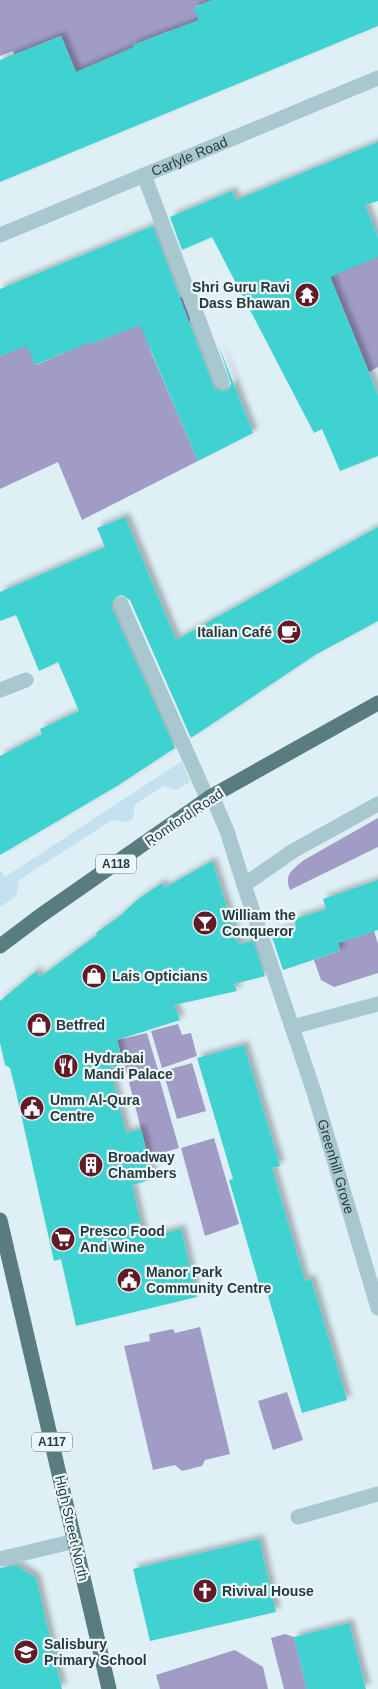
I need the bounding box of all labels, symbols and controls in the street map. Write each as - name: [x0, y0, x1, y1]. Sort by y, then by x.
- street label: Carlyle Road: [149, 133, 230, 179]
- place label: Shri Guru Ravi Dass Bhawan: [192, 279, 290, 311]
- temple icon: Shri Guru Ravi Dass Bhawan: [294, 282, 320, 308]
- cafe icon: Italian Café: [276, 619, 302, 645]
- place label: Italian Café: [197, 624, 272, 640]
- street label: Romford Road: [142, 785, 226, 849]
- road number: A118: [96, 854, 136, 874]
- place label: William the Conqueror: [222, 907, 296, 939]
- bar icon: William the Conqueror: [192, 910, 218, 936]
- shop icon: Lais Opticians: [81, 963, 107, 989]
- place label: Lais Opticians: [112, 968, 208, 984]
- shop icon: Betfred: [26, 1012, 52, 1038]
- place label: Betfred: [56, 1017, 105, 1033]
- place label: Hydrabai Mandi Palace: [84, 1050, 173, 1082]
- restaurant icon: Hydrabai Mandi Palace: [53, 1053, 79, 1079]
- place label: Umm Al-Qura Centre: [50, 1092, 140, 1124]
- public building icon: Umm Al-Qura Centre: [19, 1095, 45, 1121]
- street label: Greenhill Grove: [314, 1117, 358, 1216]
- place label: Broadway Chambers: [108, 1149, 177, 1181]
- building icon: Broadway Chambers: [78, 1152, 104, 1178]
- place label: Presco Food And Wine: [80, 1223, 165, 1255]
- supermarket icon: Presco Food And Wine: [50, 1226, 76, 1252]
- place label: Manor Park Community Centre: [146, 1264, 271, 1296]
- public building icon: Manor Park Community Centre: [116, 1267, 142, 1293]
- road number: A117: [32, 1432, 72, 1451]
- street label: High Street North: [52, 1474, 92, 1582]
- church icon: Rivival House: [192, 1578, 218, 1604]
- place label: Rivival House: [222, 1583, 314, 1599]
- place label: Salisbury Primary School: [44, 1636, 147, 1668]
- school or university icon: Salisbury Primary School: [13, 1639, 39, 1665]

